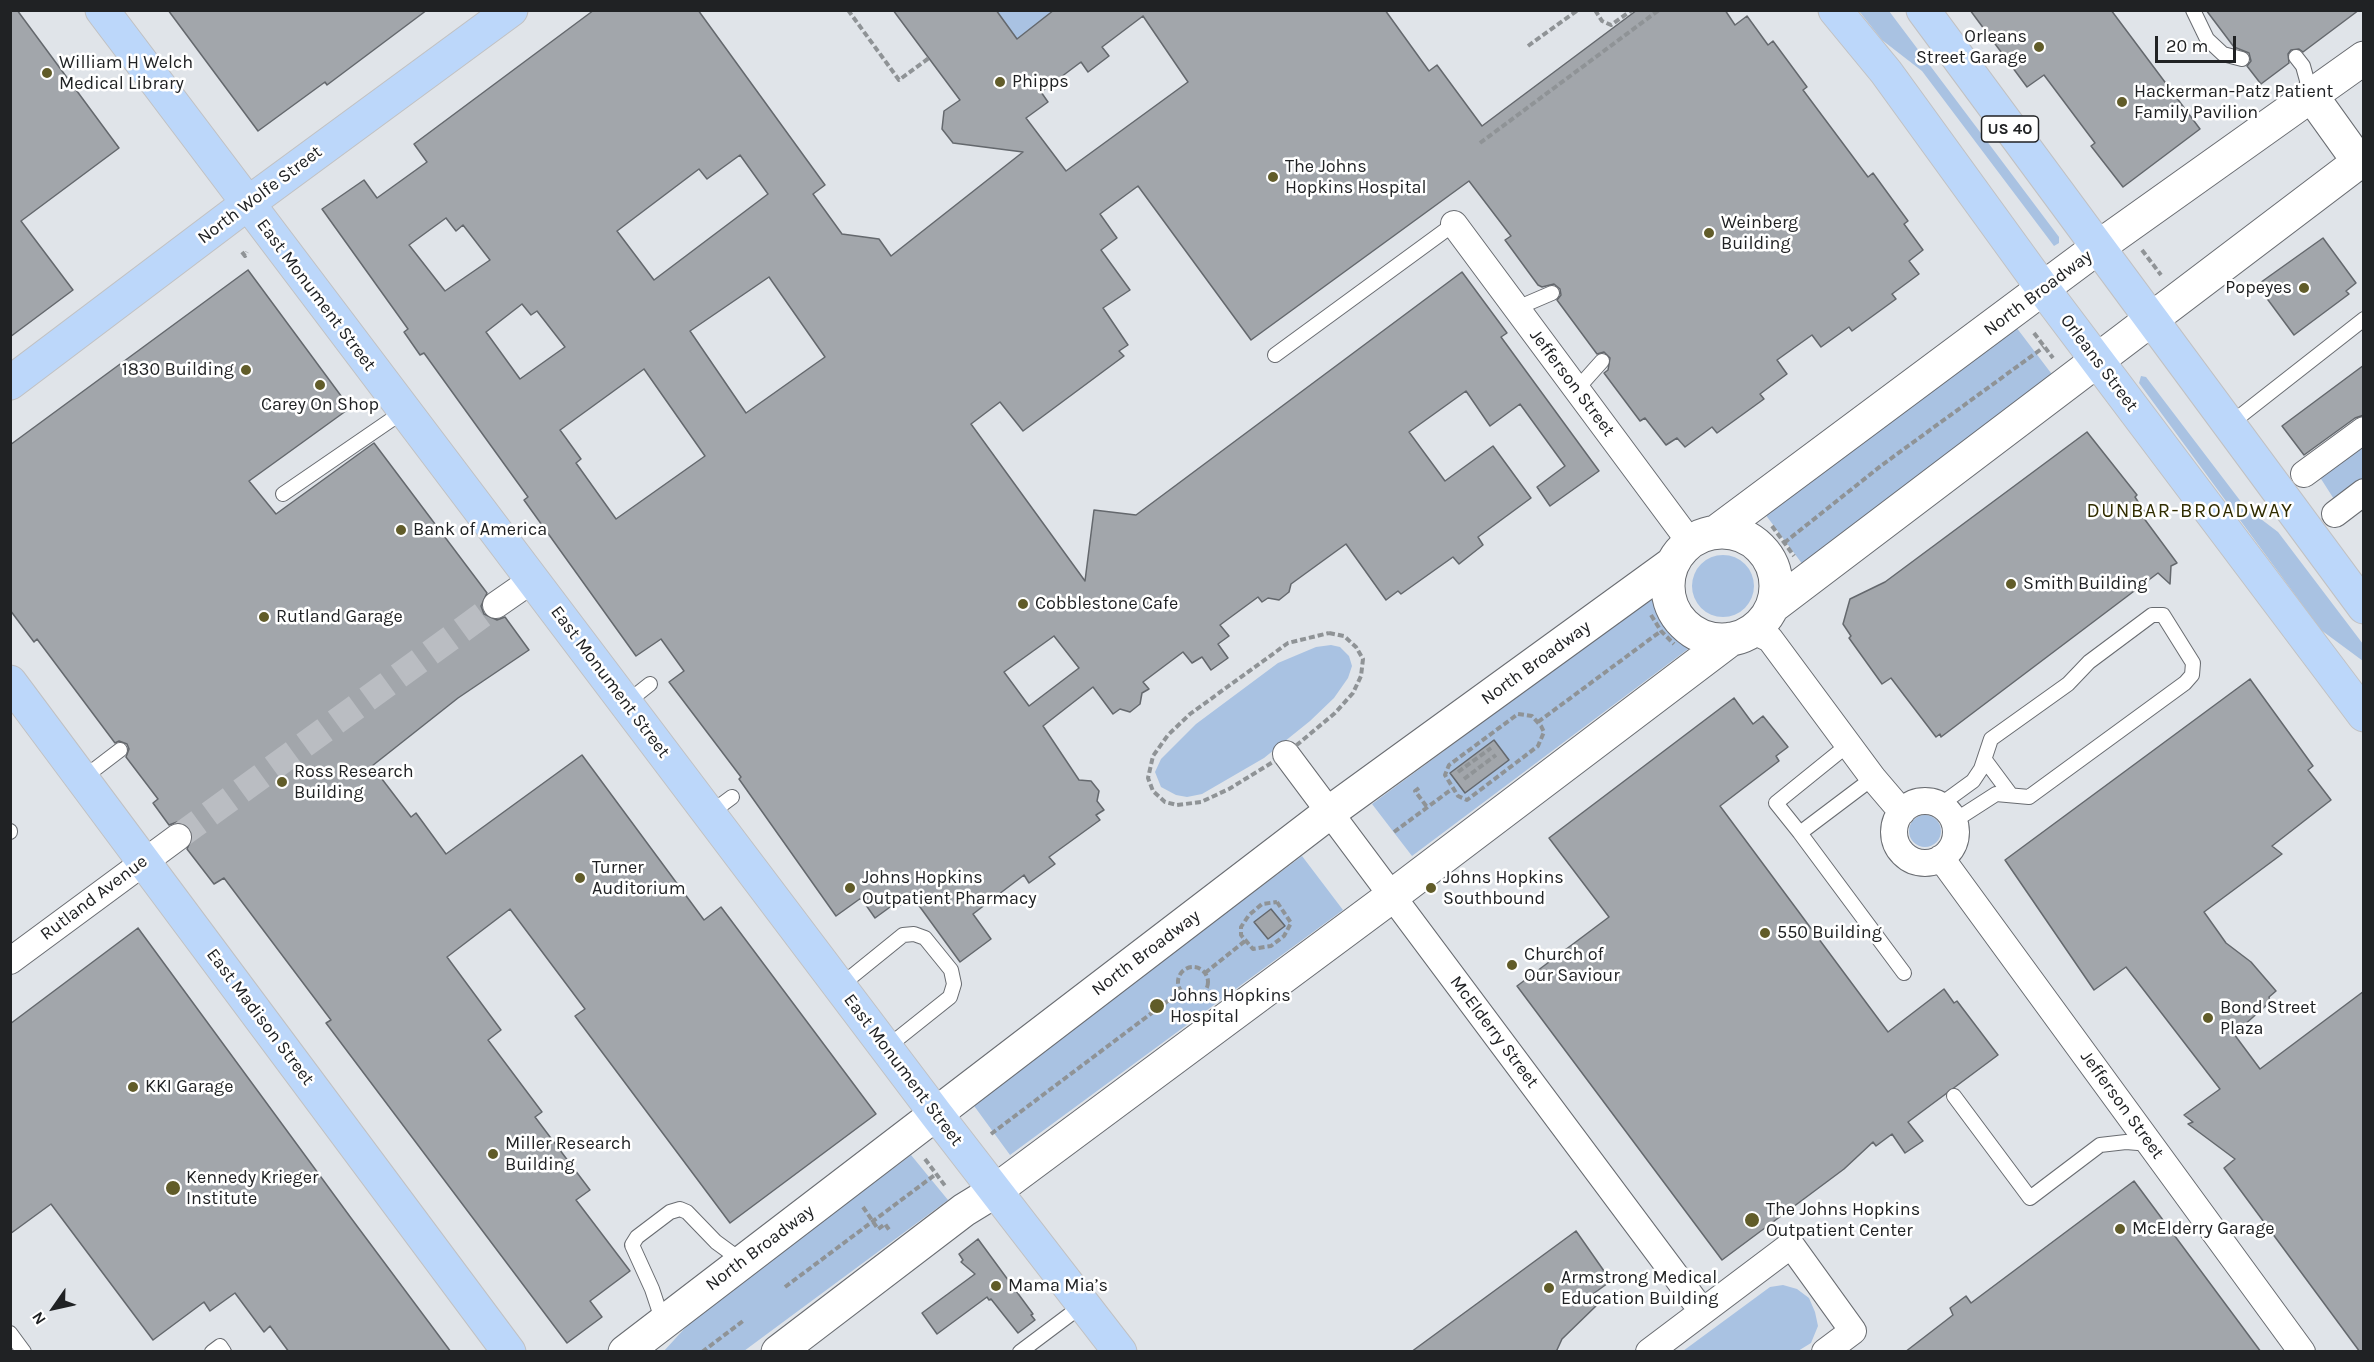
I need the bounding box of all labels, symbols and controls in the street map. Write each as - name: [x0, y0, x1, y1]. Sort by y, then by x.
- scale bar: [2158, 24, 2239, 62]
- place label: Orleans Street Garage: [1916, 26, 2027, 68]
- text: 20 m: [2166, 35, 2208, 57]
- marker: Orleans Street Garage: [2032, 40, 2046, 54]
- place label: William H Welch Medical Library: [59, 52, 193, 94]
- marker: William H Welch Medical Library: [40, 66, 54, 80]
- place label: Phipps: [1012, 71, 1069, 93]
- marker: Phipps: [993, 75, 1007, 89]
- place label: Hackerman-Patz Patient Family Pavilion: [2134, 81, 2333, 124]
- marker: Hackerman-Patz Patient Family Pavilion: [2115, 95, 2129, 109]
- road number: US 40: [1982, 116, 2038, 142]
- street label: North Wolfe Street: [194, 141, 326, 249]
- place label: The Johns Hopkins Hospital: [1285, 156, 1426, 198]
- marker: The Johns Hopkins Hospital: [1266, 170, 1280, 184]
- place label: Weinberg Building: [1721, 212, 1798, 254]
- street label: East Monument Street: [252, 215, 380, 375]
- marker: Weinberg Building: [1702, 226, 1716, 240]
- street label: North Broadway: [1980, 245, 2096, 341]
- place label: Popeyes: [2225, 277, 2292, 299]
- marker: Popeyes: [2297, 281, 2311, 295]
- street label: Orleans Street: [2055, 310, 2143, 416]
- street label: Jefferson Street: [1525, 325, 1619, 441]
- place label: 1830 Building: [122, 359, 234, 381]
- marker: 1830 Building: [239, 363, 253, 377]
- marker: Carey On Shop: [313, 378, 327, 392]
- place label: Carey On Shop: [261, 394, 379, 416]
- district label: DUNBAR-BROADWAY: [2086, 499, 2294, 523]
- place label: Bank of America: [413, 519, 547, 541]
- marker: Bank of America: [394, 523, 408, 537]
- place label: Smith Building: [2023, 573, 2148, 595]
- marker: Smith Building: [2004, 577, 2018, 591]
- place label: Cobblestone Cafe: [1035, 593, 1178, 615]
- marker: Cobblestone Cafe: [1016, 597, 1030, 611]
- street label: East Monument Street: [546, 602, 674, 762]
- place label: Rutland Garage: [276, 606, 403, 628]
- marker: Rutland Garage: [257, 610, 271, 624]
- street label: North Broadway: [1477, 616, 1595, 710]
- place label: Ross Research Building: [294, 761, 414, 804]
- marker: Ross Research Building: [275, 775, 289, 789]
- street label: Rutland Avenue: [36, 851, 152, 945]
- place label: Turner Auditorium: [592, 857, 685, 900]
- place label: Johns Hopkins Outpatient Pharmacy: [862, 867, 1037, 910]
- place label: Johns Hopkins Southbound: [1443, 867, 1564, 910]
- marker: Turner Auditorium: [573, 871, 587, 885]
- marker: Johns Hopkins Outpatient Pharmacy: [843, 881, 857, 895]
- marker: Johns Hopkins Southbound: [1424, 881, 1438, 895]
- street label: North Broadway: [1088, 905, 1204, 1001]
- place label: 550 Building: [1777, 922, 1882, 944]
- marker: 550 Building: [1758, 926, 1772, 940]
- street label: East Madison Street: [202, 944, 318, 1090]
- place label: Church of Our Saviour: [1524, 944, 1620, 986]
- marker: Church of Our Saviour: [1505, 958, 1519, 972]
- street label: McElderry Street: [1445, 972, 1543, 1092]
- place label: Johns Hopkins Hospital: [1170, 985, 1291, 1028]
- street label: East Monument Street: [839, 990, 967, 1150]
- marker: Johns Hopkins Hospital: [1148, 997, 1166, 1015]
- place label: Bond Street Plaza: [2220, 997, 2316, 1040]
- marker: Bond Street Plaza: [2201, 1011, 2215, 1025]
- street label: Jefferson Street: [2076, 1047, 2168, 1163]
- place label: KKI Garage: [145, 1076, 234, 1098]
- marker: KKI Garage: [126, 1080, 140, 1094]
- place label: Miller Research Building: [505, 1133, 631, 1176]
- marker: Miller Research Building: [486, 1147, 500, 1161]
- place label: Kennedy Krieger Institute: [186, 1167, 318, 1210]
- marker: Kennedy Krieger Institute: [164, 1179, 182, 1197]
- place label: The Johns Hopkins Outpatient Center: [1766, 1199, 1920, 1242]
- street label: North Broadway: [702, 1200, 818, 1296]
- marker: The Johns Hopkins Outpatient Center: [1743, 1211, 1761, 1229]
- place label: McElderry Garage: [2132, 1218, 2275, 1240]
- marker: McElderry Garage: [2113, 1222, 2127, 1236]
- place label: Armstrong Medical Education Building: [1561, 1267, 1719, 1310]
- place label: Mama Mia’s: [1008, 1275, 1108, 1297]
- north arrow: [24, 1278, 84, 1338]
- marker: Mama Mia’s: [989, 1279, 1003, 1293]
- marker: Armstrong Medical Education Building: [1542, 1281, 1556, 1295]
- text: N: [28, 1308, 50, 1328]

